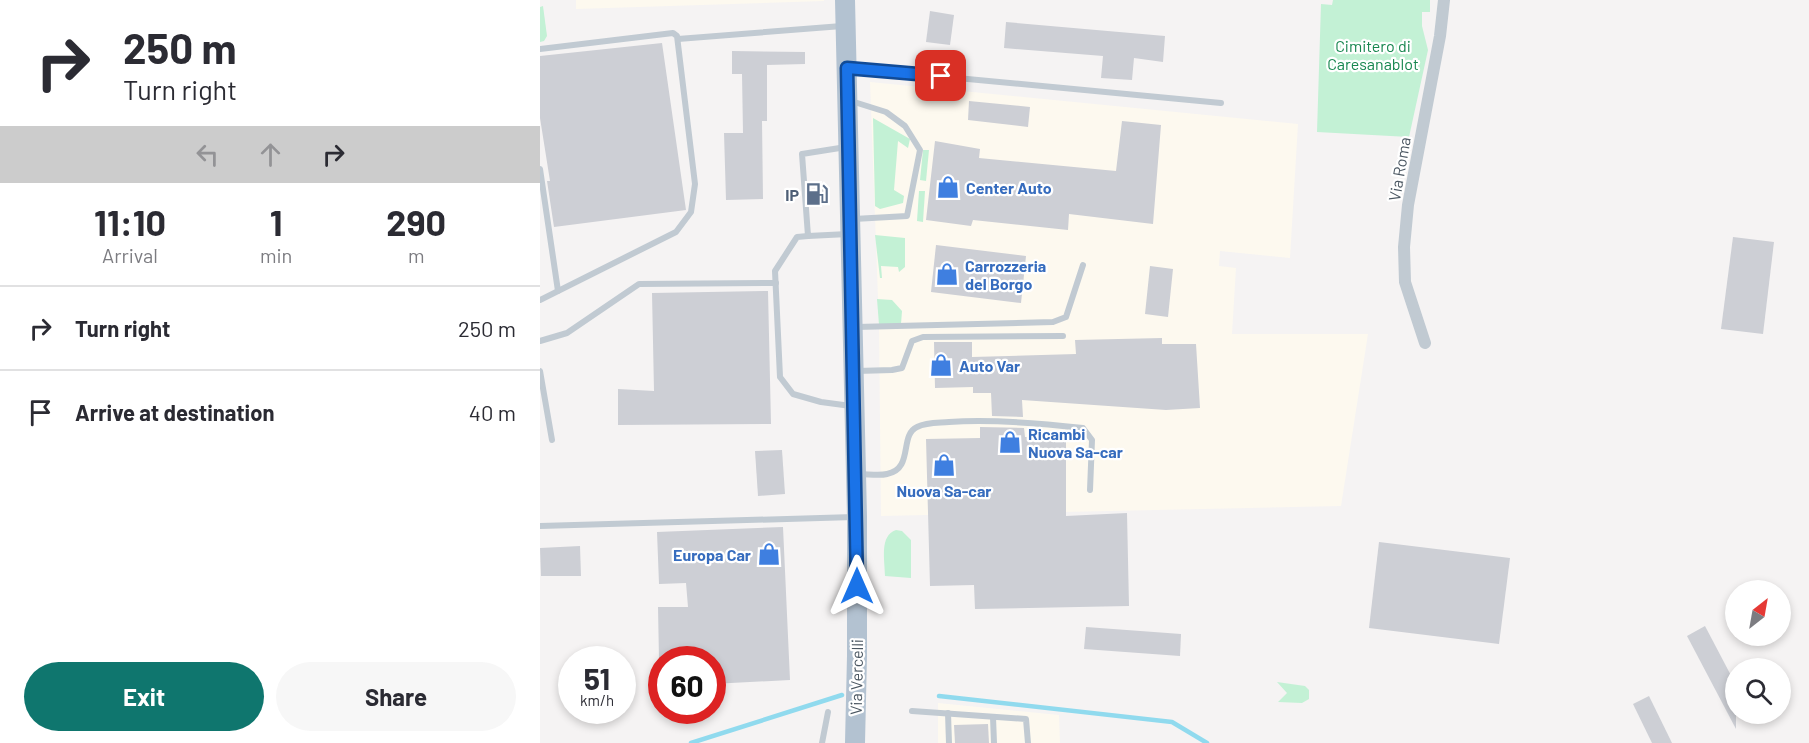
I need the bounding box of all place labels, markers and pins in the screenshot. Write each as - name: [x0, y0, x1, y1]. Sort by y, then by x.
- pin: [915, 50, 966, 101]
- shop icon: Center Auto: [935, 174, 961, 200]
- place label: Center Auto: [966, 178, 1052, 197]
- fuel station icon: IP: [804, 181, 830, 207]
- place label: IP: [785, 185, 799, 204]
- place label: Carrozzeria del Borgo: [965, 256, 1046, 293]
- shop icon: Carrozzeria del Borgo: [934, 261, 960, 287]
- shop icon: Auto Var: [928, 352, 954, 378]
- place label: Auto Var: [959, 356, 1020, 375]
- place label: Ricambi Nuova Sa-car: [1028, 424, 1123, 461]
- shop icon: Ricambi Nuova Sa-car: [997, 429, 1023, 455]
- shop icon: Nuova Sa-car: [931, 452, 957, 478]
- place label: Nuova Sa-car: [897, 481, 991, 500]
- shop icon: Europa Car: [756, 541, 782, 567]
- place label: Europa Car: [673, 545, 751, 564]

